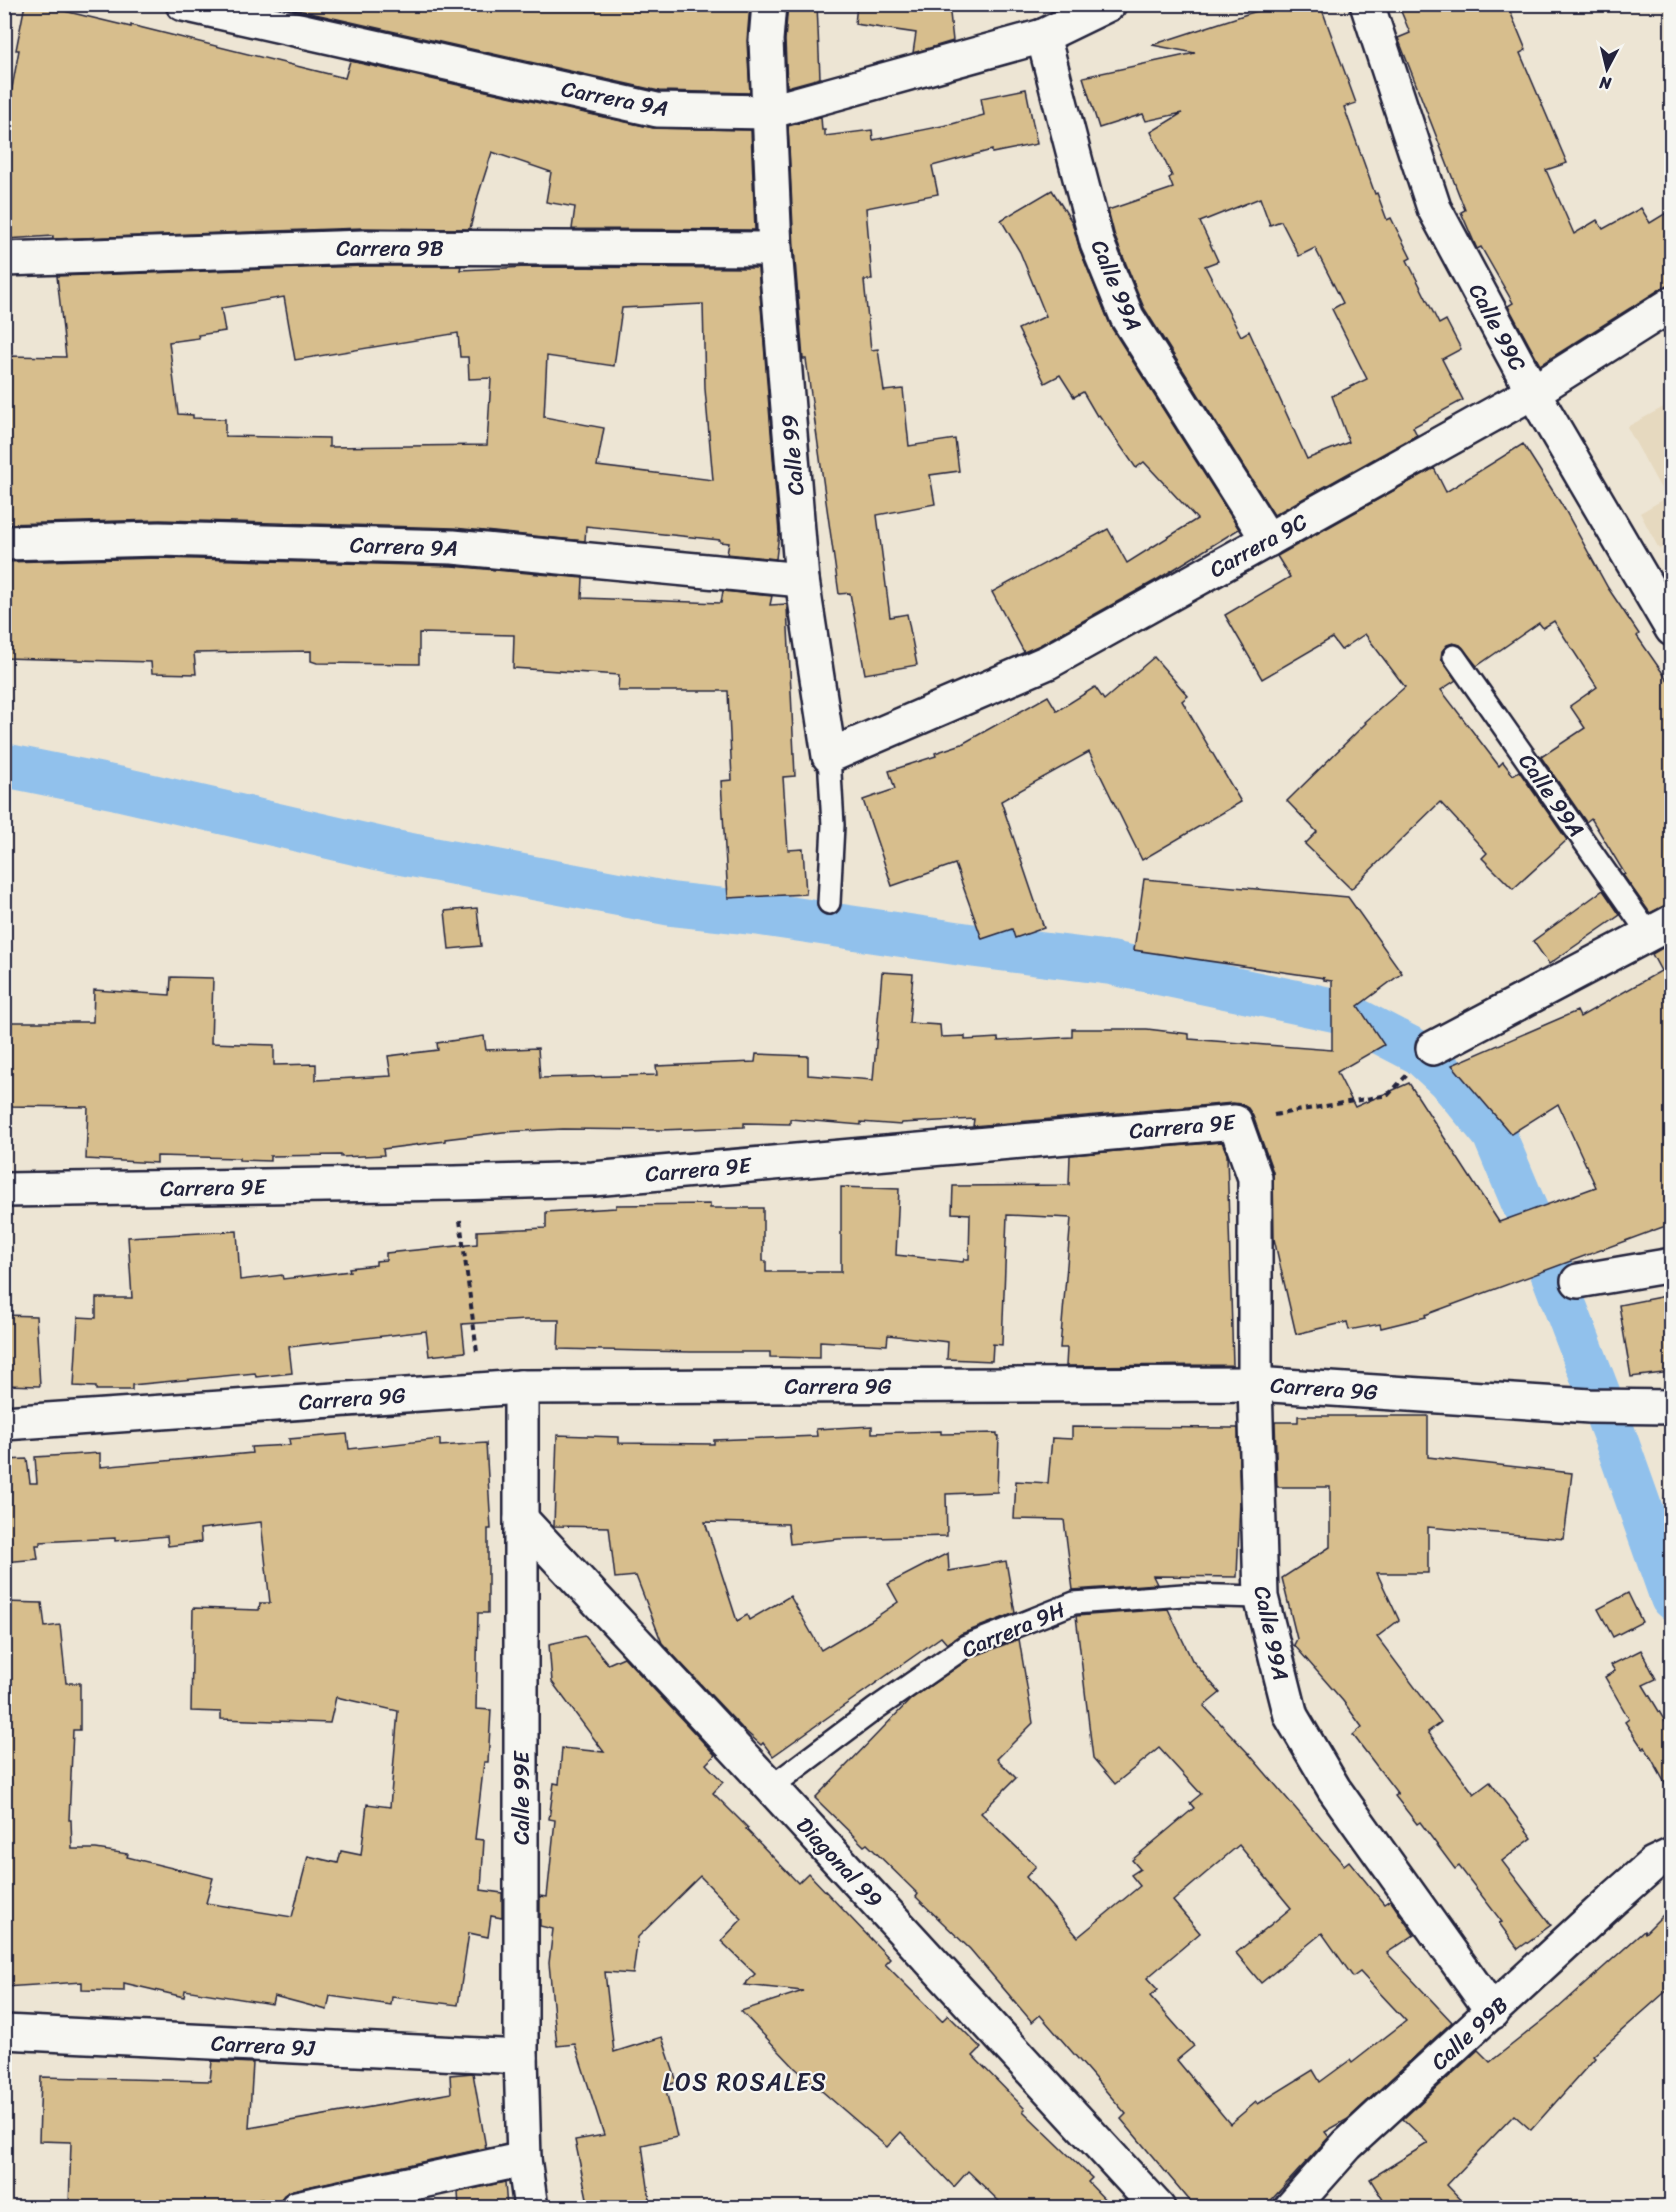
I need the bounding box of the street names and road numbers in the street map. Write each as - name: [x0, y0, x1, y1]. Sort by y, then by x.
- street label: Carrera 9A: [558, 69, 672, 128]
- street label: Carrera 9B: [336, 229, 444, 268]
- street label: Calle 99A: [1080, 233, 1153, 337]
- street label: Calle 99C: [1458, 276, 1537, 379]
- street label: Calle 99: [770, 413, 815, 497]
- street label: Carrera 9C: [1202, 502, 1315, 588]
- street label: Carrera 9A: [349, 525, 459, 568]
- street label: Calle 99A: [1508, 745, 1595, 846]
- street label: Carrera 9E: [1128, 1102, 1238, 1151]
- street label: Carrera 9E: [644, 1145, 754, 1194]
- street label: Carrera 9E: [160, 1167, 268, 1208]
- street label: Carrera 9G: [1269, 1365, 1379, 1412]
- street label: Carrera 9G: [784, 1367, 892, 1406]
- street label: Carrera 9G: [297, 1375, 407, 1422]
- street label: Calle 99A: [1242, 1582, 1301, 1684]
- street label: Carrera 9H: [955, 1590, 1071, 1669]
- street label: Calle 99E: [502, 1749, 541, 1845]
- street label: Diagonal 99: [786, 1807, 893, 1917]
- street label: Calle 99B: [1421, 1987, 1518, 2080]
- street label: Carrera 9J: [210, 2023, 316, 2068]

